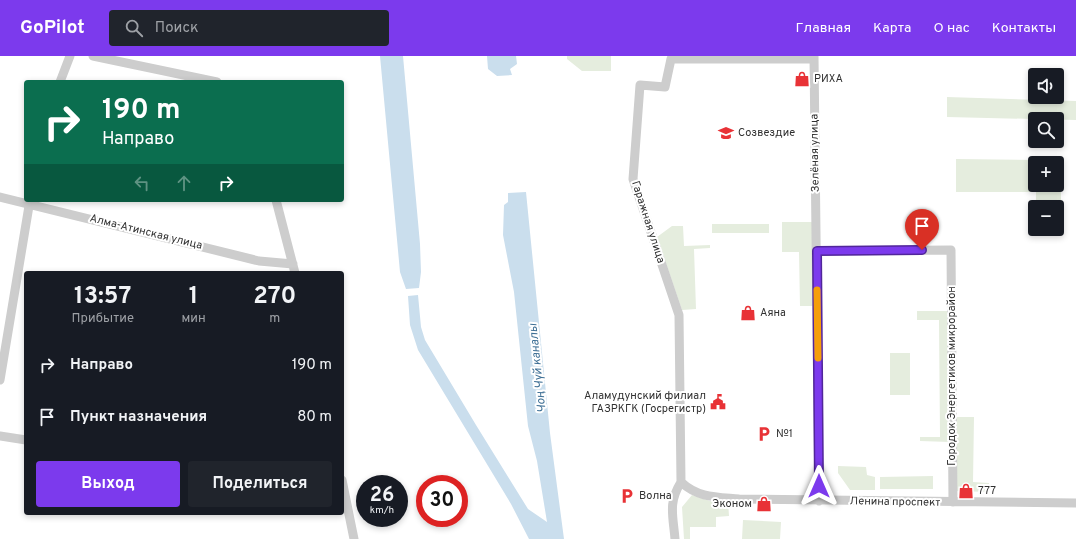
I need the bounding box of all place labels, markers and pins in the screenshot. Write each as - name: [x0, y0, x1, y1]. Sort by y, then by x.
- shop icon: РИХА: [793, 70, 811, 88]
- place label: РИХА: [814, 72, 843, 86]
- school or university icon: Созвездие: [717, 124, 735, 142]
- place label: Созвездие: [738, 126, 795, 140]
- pin: [905, 209, 939, 250]
- shop icon: Аяна: [739, 304, 757, 322]
- place label: Аяна: [760, 306, 786, 320]
- place label: Аламудунский филиал ГАЗРКГК (Госрегистр): [584, 389, 706, 416]
- public building icon: Аламудунский филиал ГАЗРКГК (Госрегистр): [709, 393, 727, 411]
- parking icon: №1: [755, 425, 773, 443]
- place label: №1: [776, 427, 793, 441]
- shop icon: 777: [957, 482, 975, 500]
- place label: 777: [978, 484, 996, 498]
- parking icon: Волна: [618, 487, 636, 505]
- place label: Волна: [639, 489, 672, 503]
- shop icon: Эконом: [755, 495, 773, 513]
- place label: Эконом: [712, 497, 752, 511]

